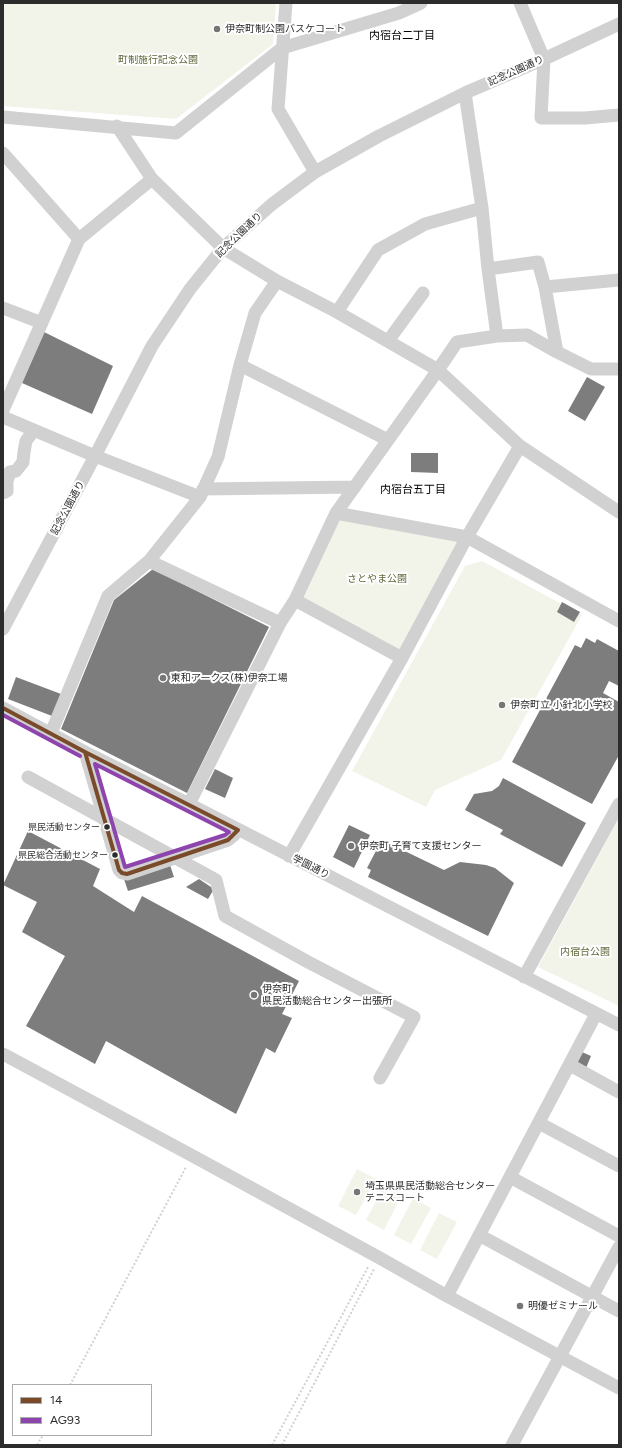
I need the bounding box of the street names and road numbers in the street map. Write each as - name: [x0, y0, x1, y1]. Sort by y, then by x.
- street label: 記念公園通り: [486, 53, 546, 89]
- street label: 記念公園通り: [213, 210, 265, 260]
- street label: 記念公園通り: [49, 479, 87, 537]
- street label: 学園通り: [290, 853, 332, 881]

